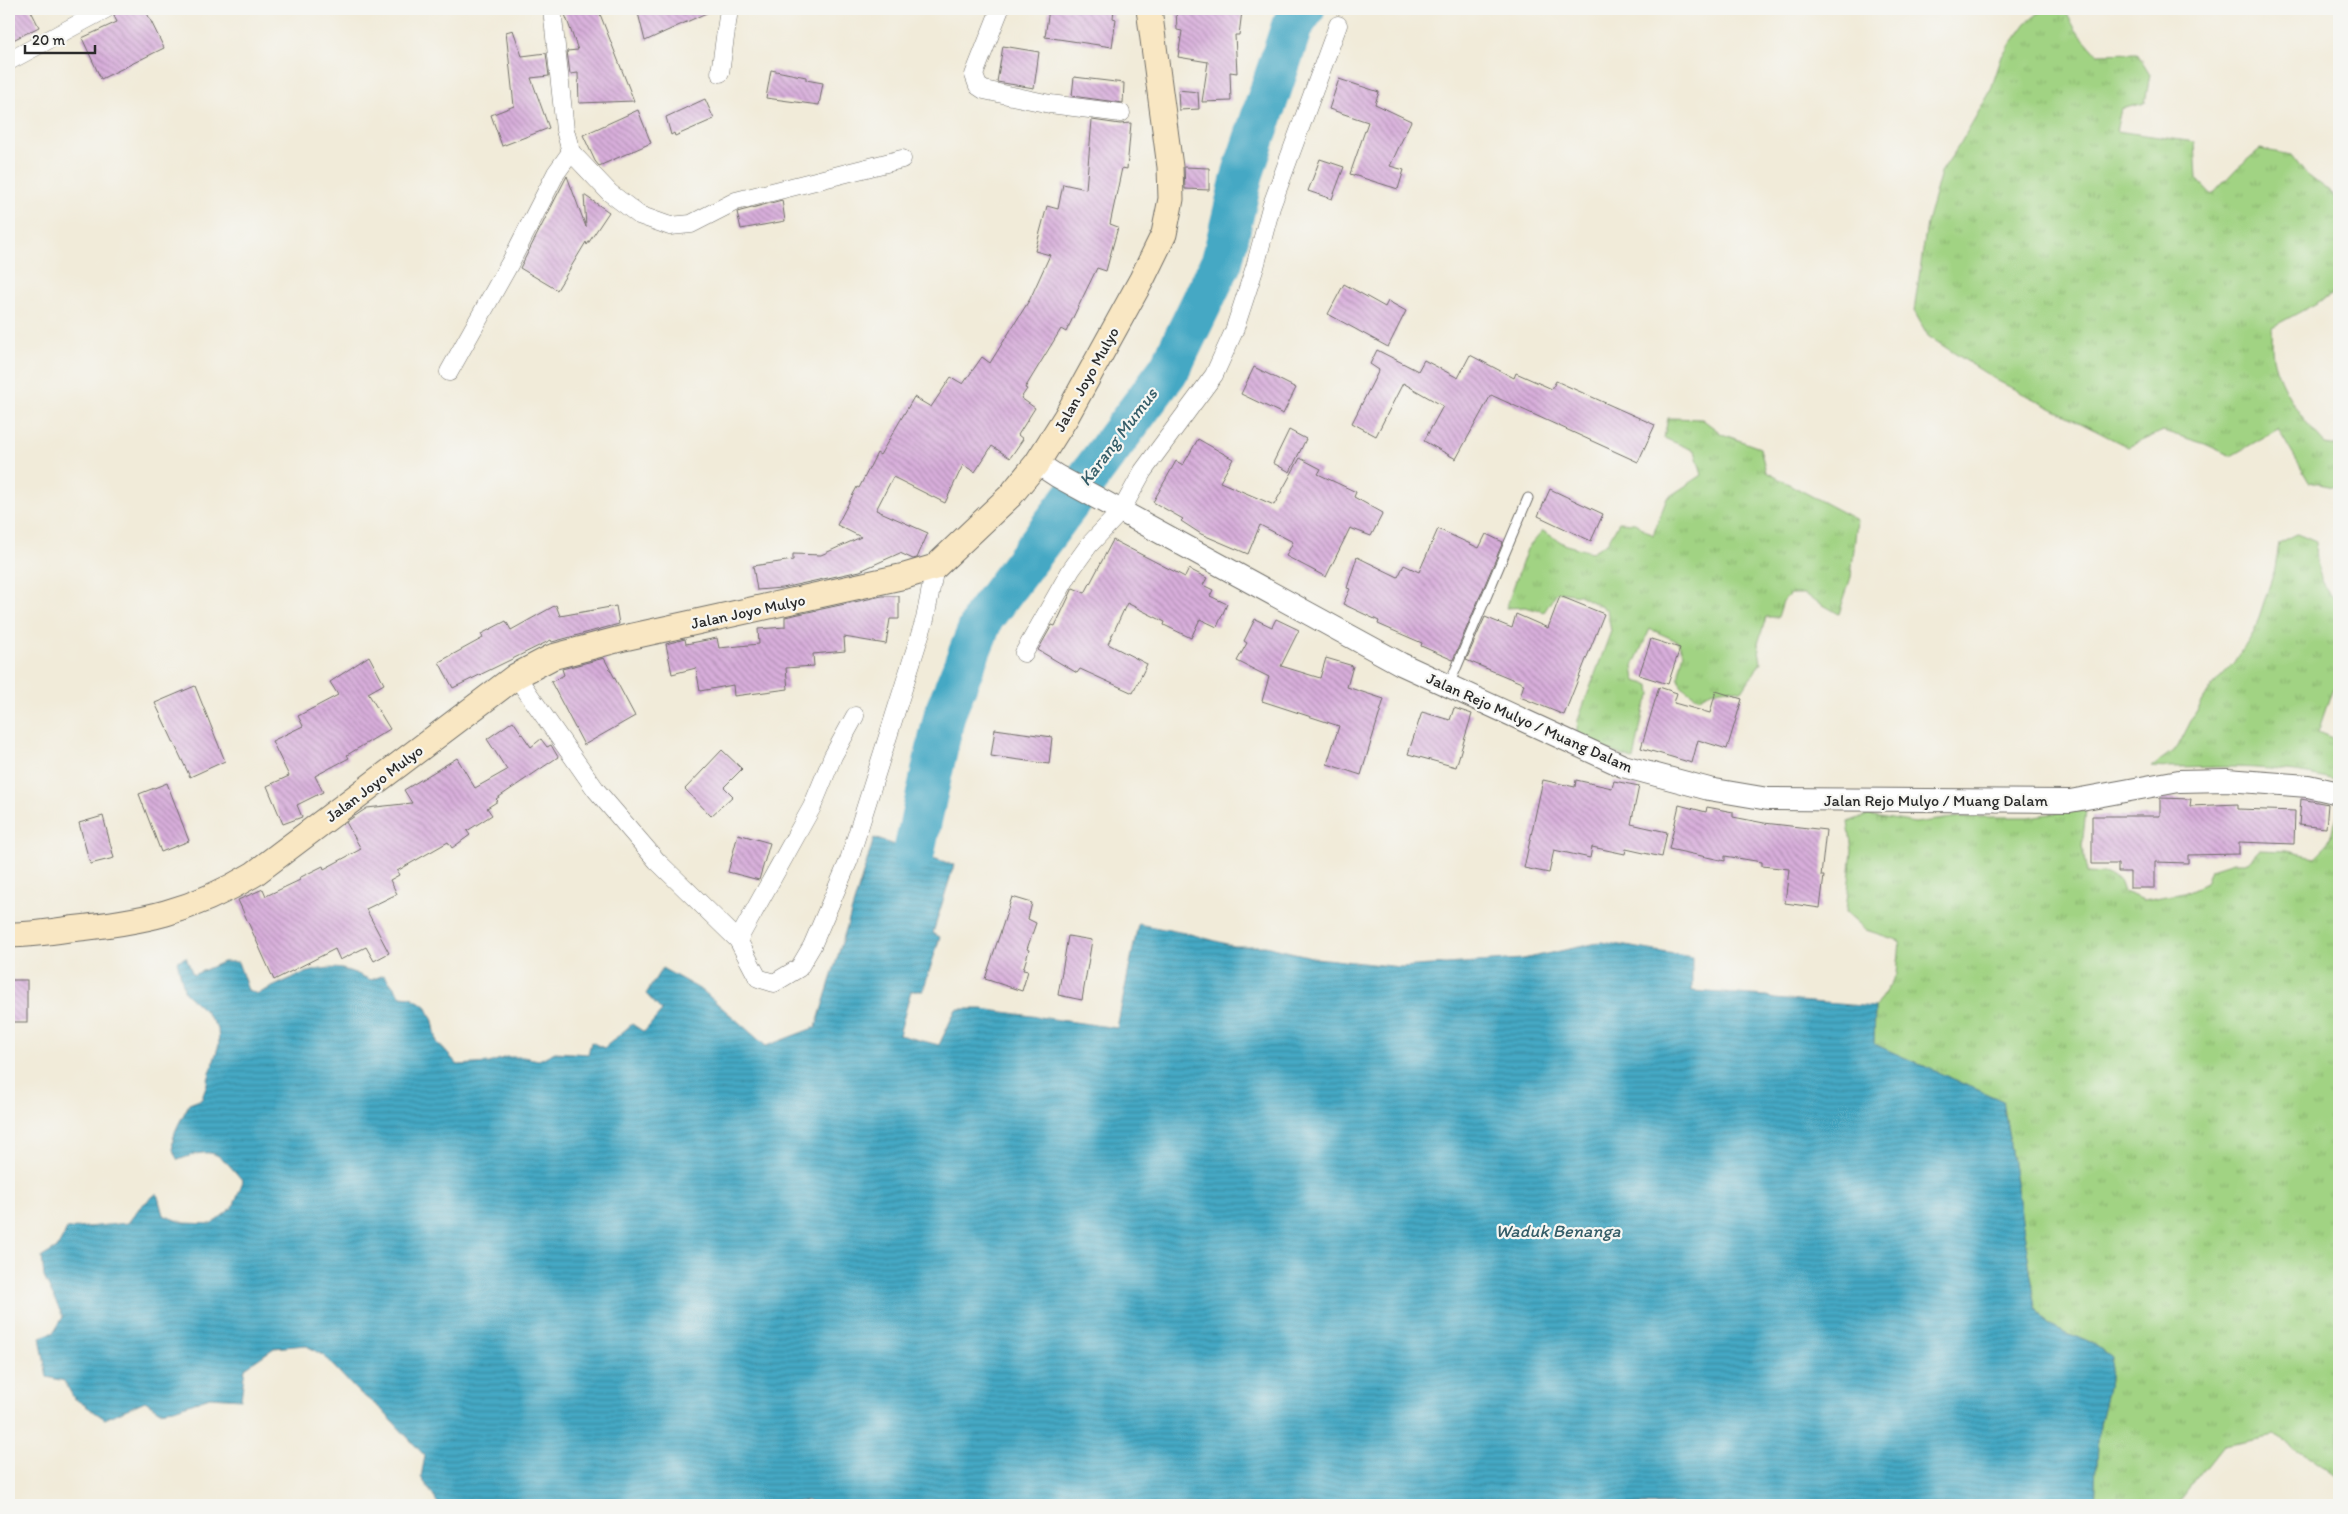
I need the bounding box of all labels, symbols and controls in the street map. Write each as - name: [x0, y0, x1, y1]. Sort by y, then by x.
- scale bar: [25, 22, 95, 54]
- text: 20 m: [32, 31, 66, 49]
- street label: Jalan Joyo Mulyo: [1050, 324, 1123, 435]
- water label: Karang Mumus: [1074, 383, 1163, 490]
- street label: Jalan Joyo Mulyo: [689, 590, 807, 633]
- street label: Jalan Rejo Mulyo / Muang Dalam: [1424, 668, 1636, 777]
- street label: Jalan Joyo Mulyo: [322, 741, 427, 826]
- street label: Jalan Rejo Mulyo / Muang Dalam: [1824, 791, 2048, 810]
- water label: Waduk Benanga: [1496, 1220, 1622, 1242]

